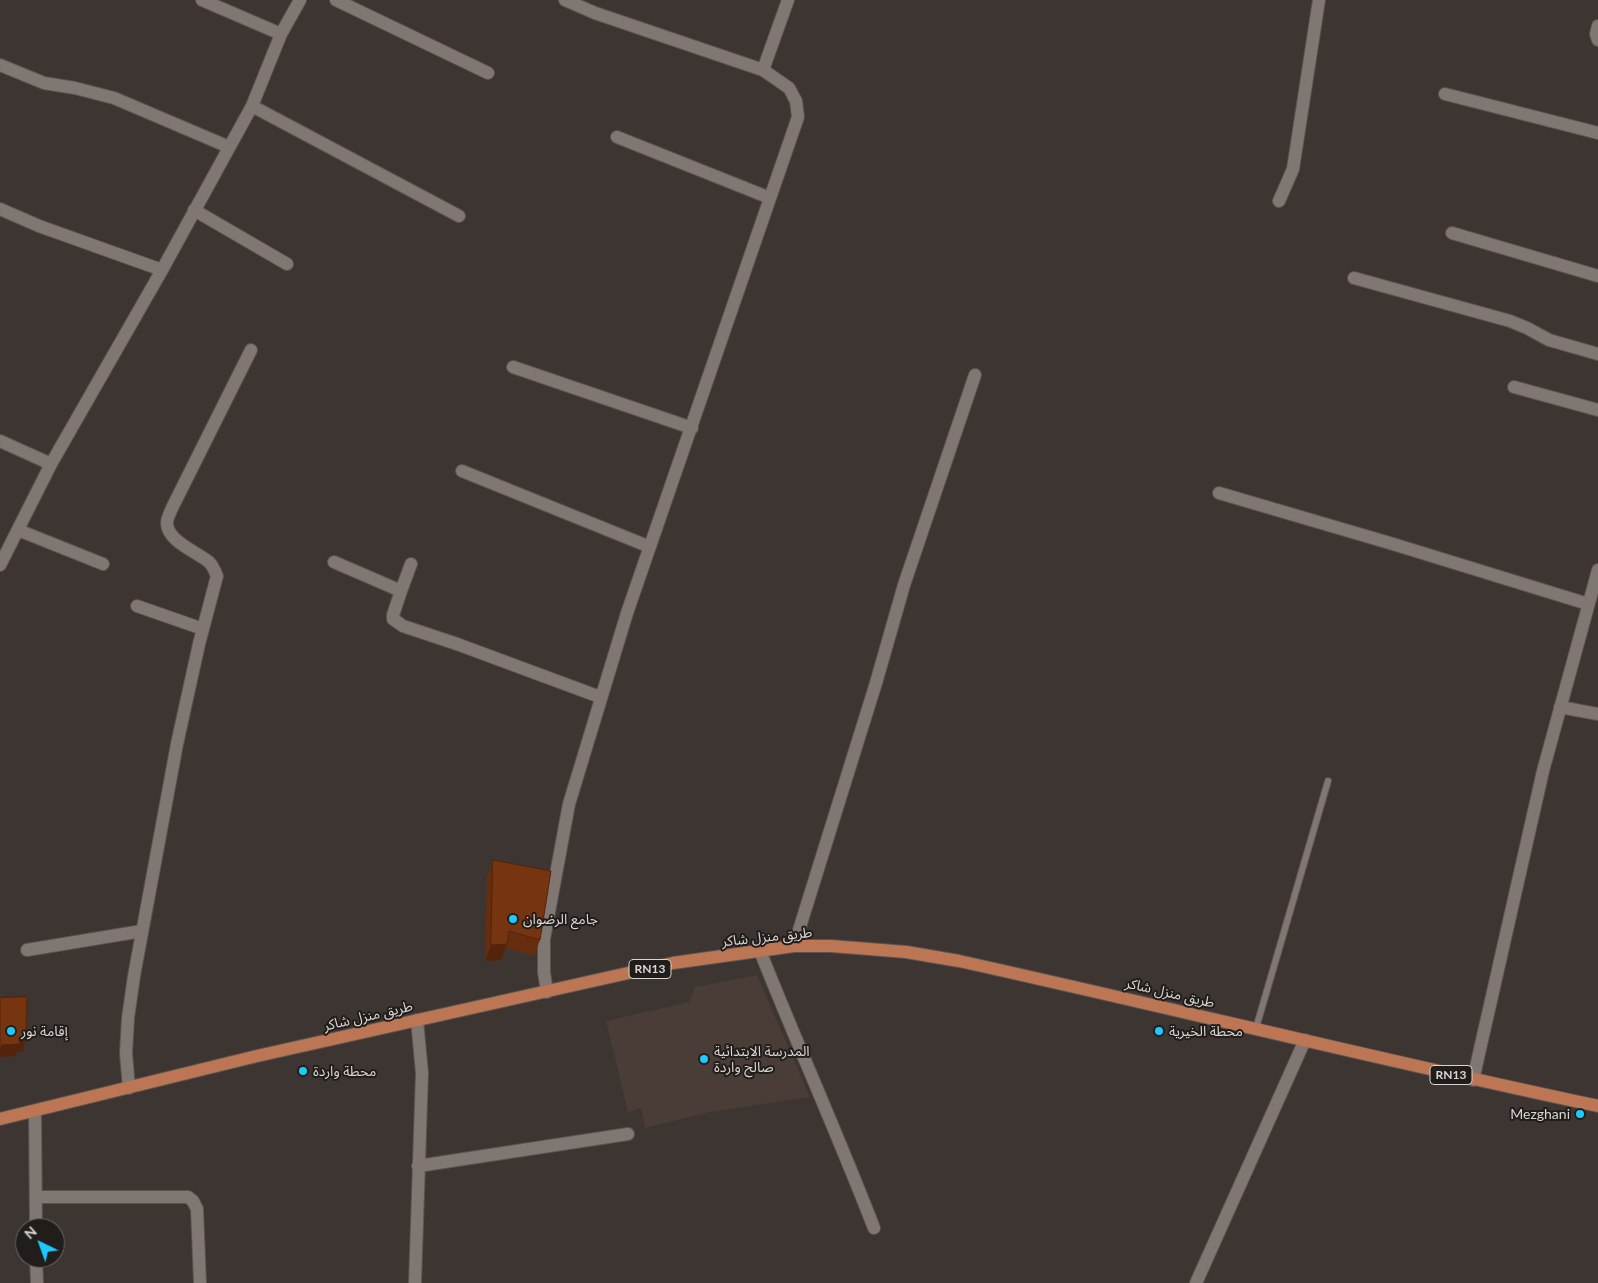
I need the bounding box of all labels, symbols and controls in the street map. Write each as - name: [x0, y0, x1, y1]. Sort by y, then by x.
- place label: جامع الرضوان: [523, 911, 598, 927]
- marker: جامع الرضوان: [507, 913, 519, 925]
- street label: طريق منزل شاكر: [721, 924, 813, 950]
- road number: RN13: [629, 960, 671, 979]
- street label: طريق منزل شاكر: [1124, 975, 1216, 1011]
- street label: طريق منزل شاكر: [322, 998, 414, 1034]
- place label: إقامة نور: [21, 1023, 68, 1039]
- place label: محطة الخيرية: [1169, 1023, 1243, 1039]
- marker: إقامة نور: [5, 1025, 17, 1037]
- marker: محطة الخيرية: [1153, 1025, 1165, 1037]
- place label: المدرسة الابتدائية صالح واردة: [714, 1043, 810, 1076]
- marker: المدرسة الابتدائية صالح واردة: [698, 1053, 710, 1065]
- place label: محطة واردة: [313, 1063, 376, 1079]
- marker: محطة واردة: [297, 1065, 309, 1077]
- road number: RN13: [1430, 1066, 1472, 1084]
- place label: Mezghani: [1510, 1106, 1570, 1122]
- marker: Mezghani: [1574, 1108, 1586, 1120]
- north arrow: [15, 1218, 65, 1268]
- text: N: [21, 1222, 40, 1242]

